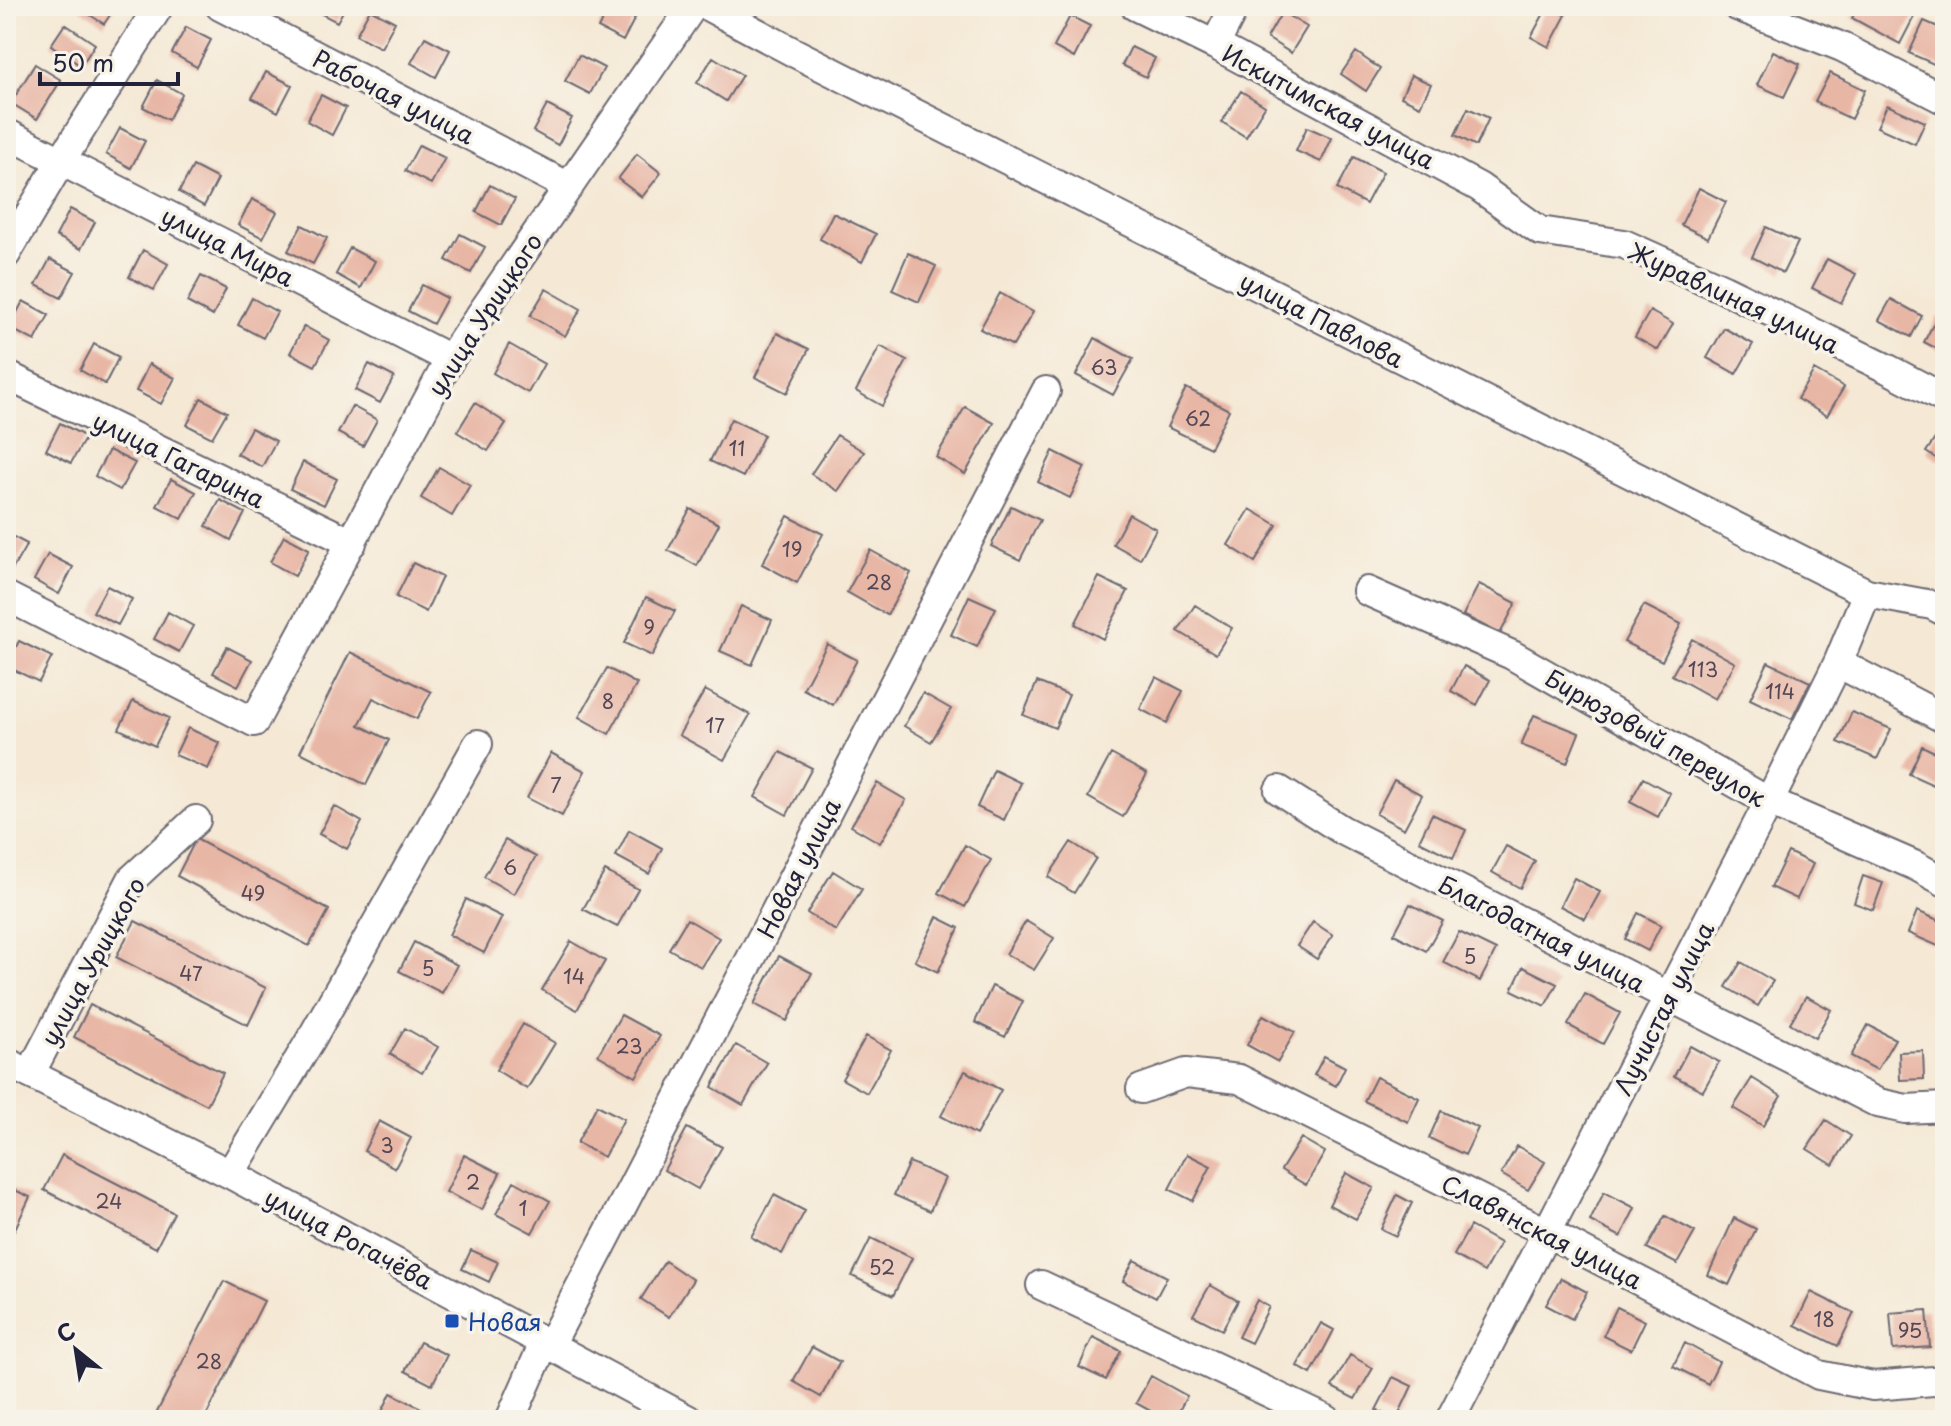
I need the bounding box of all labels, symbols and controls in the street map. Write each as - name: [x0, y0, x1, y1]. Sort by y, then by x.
- street label: Искитимская улица: [1216, 35, 1442, 177]
- scale bar: [40, 36, 178, 86]
- street label: Рабочая улица: [307, 40, 481, 152]
- text: 50 m: [52, 44, 114, 80]
- street label: улица Мира: [155, 197, 301, 295]
- street label: улица Урицкого: [418, 225, 550, 403]
- street label: Журавлиная улица: [1623, 232, 1845, 362]
- street label: улица Павлова: [1234, 262, 1410, 376]
- house number: 63: [1091, 352, 1117, 382]
- street label: улица Гагарина: [87, 402, 271, 516]
- house number: 62: [1185, 403, 1211, 433]
- house number: 11: [729, 433, 745, 463]
- house number: 19: [782, 534, 802, 564]
- house number: 28: [866, 567, 892, 597]
- house number: 9: [643, 612, 655, 642]
- house number: 113: [1688, 654, 1718, 684]
- street label: Бирюзовый переулок: [1539, 659, 1774, 815]
- house number: 114: [1765, 676, 1795, 706]
- house number: 8: [602, 686, 614, 716]
- house number: 17: [705, 710, 725, 740]
- house number: 7: [550, 770, 562, 800]
- street label: Новая улица: [747, 792, 849, 944]
- house number: 6: [503, 852, 517, 882]
- street label: Благодатная улица: [1432, 865, 1652, 1001]
- street label: улица Урицкого: [31, 870, 153, 1052]
- house number: 49: [241, 878, 265, 908]
- street label: Лучистая улица: [1604, 915, 1722, 1101]
- house number: 5: [1464, 941, 1476, 971]
- house number: 5: [422, 953, 434, 983]
- house number: 47: [179, 958, 203, 988]
- house number: 14: [563, 961, 585, 991]
- house number: 23: [615, 1031, 643, 1061]
- house number: 3: [380, 1130, 394, 1160]
- street label: Славянская улица: [1435, 1165, 1649, 1297]
- house number: 2: [466, 1167, 480, 1197]
- street label: улица Рогачёва: [258, 1178, 440, 1298]
- house number: 24: [96, 1186, 122, 1216]
- house number: 1: [519, 1193, 527, 1223]
- house number: 52: [869, 1252, 895, 1282]
- place label: Новая: [468, 1303, 542, 1339]
- house number: 18: [1813, 1304, 1835, 1334]
- north arrow: [36, 1310, 116, 1390]
- marker: Новая: [443, 1312, 461, 1330]
- text: С: [50, 1313, 81, 1350]
- house number: 95: [1898, 1315, 1922, 1345]
- house number: 28: [196, 1346, 222, 1376]

